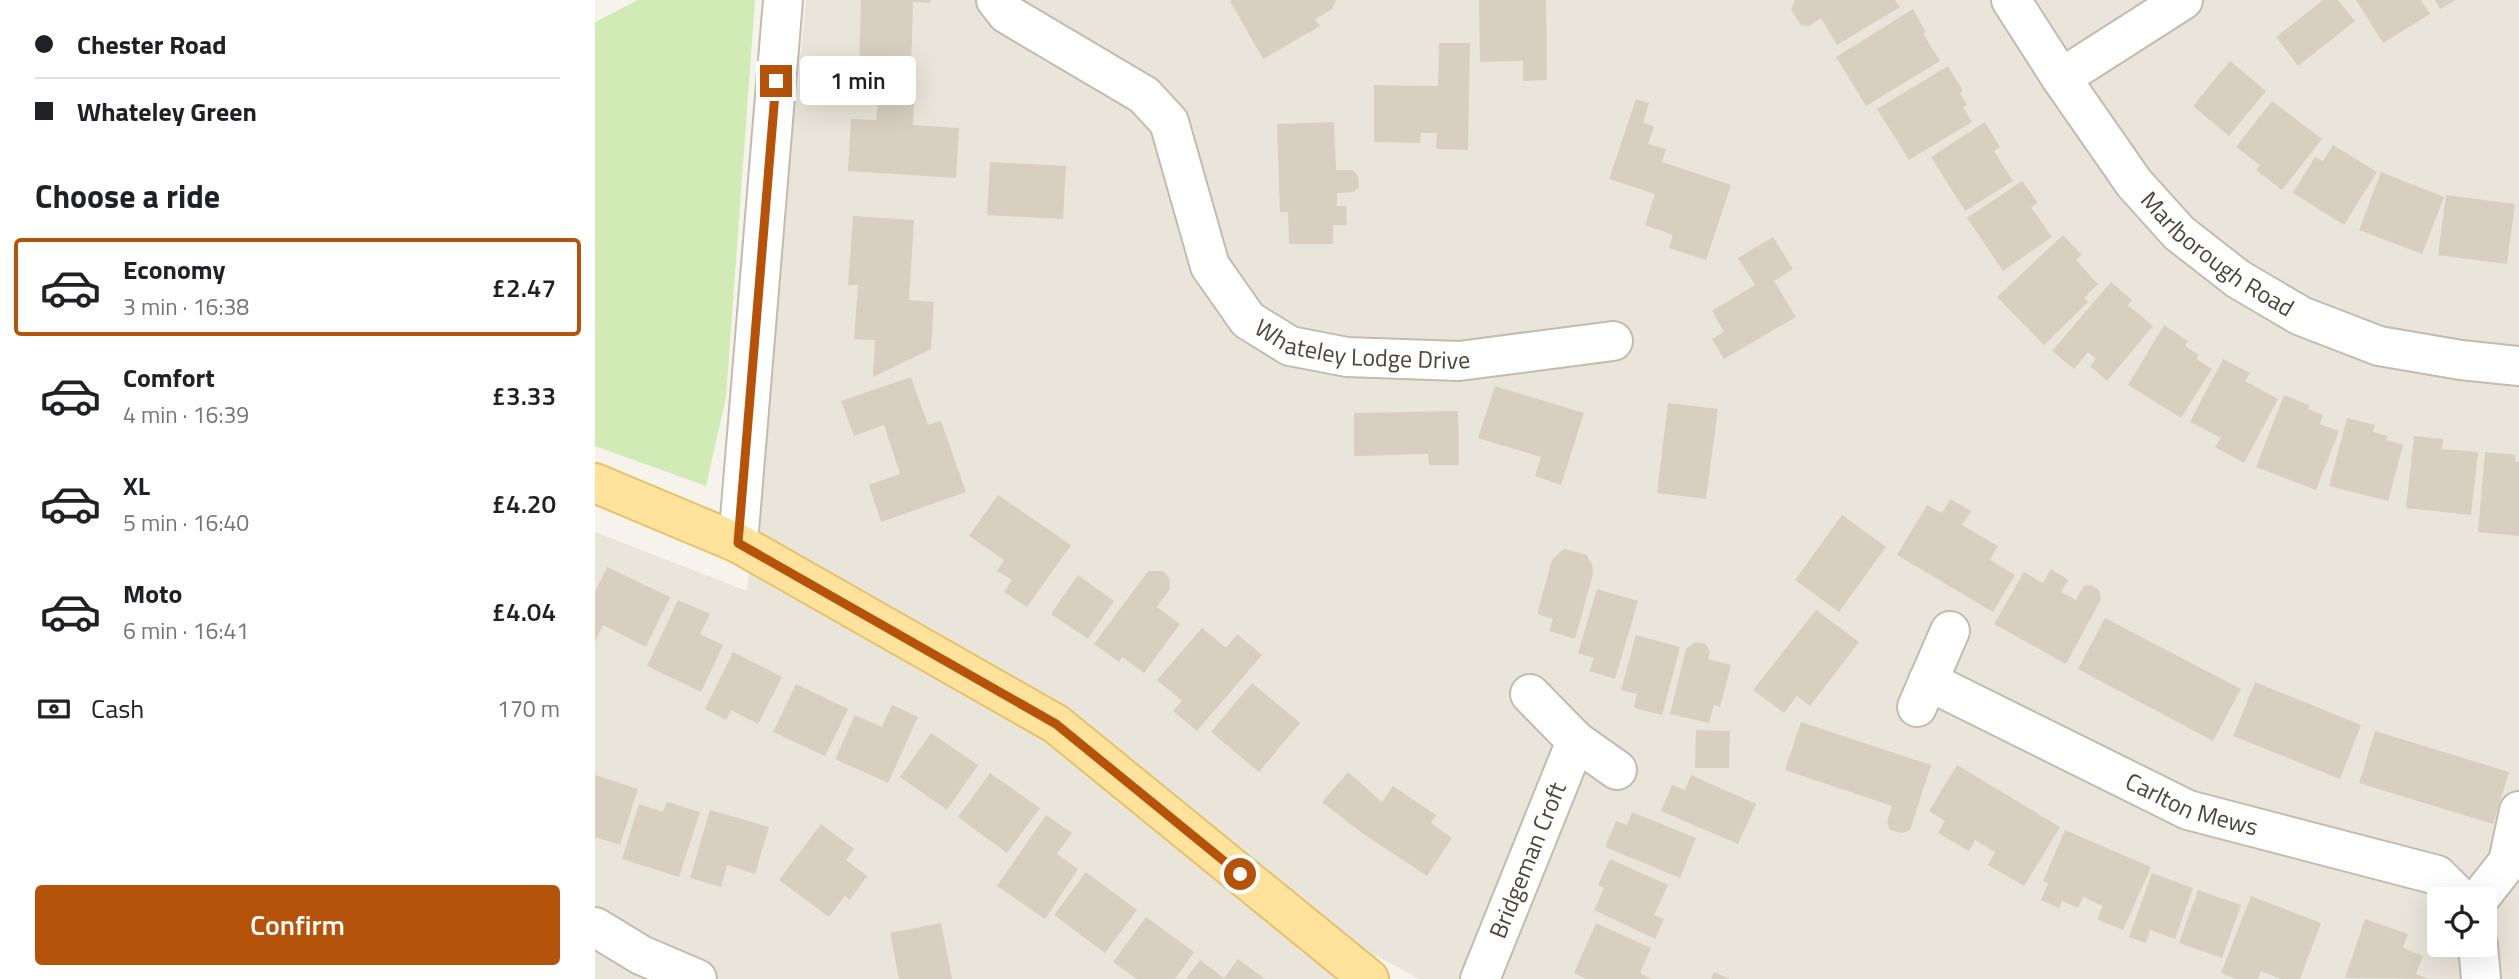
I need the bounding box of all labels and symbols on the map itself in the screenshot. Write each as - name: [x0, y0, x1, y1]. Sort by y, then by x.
- callout: 1 min: [801, 56, 916, 106]
- route end: [760, 65, 792, 97]
- street label: Marlborough Road: [2133, 183, 2301, 325]
- street label: Whateley Lodge Drive: [1248, 309, 1472, 378]
- street label: Carlton Mews: [2119, 763, 2262, 845]
- street label: Bridgeman Croft: [1479, 776, 1575, 944]
- route start: [1224, 858, 1256, 890]

